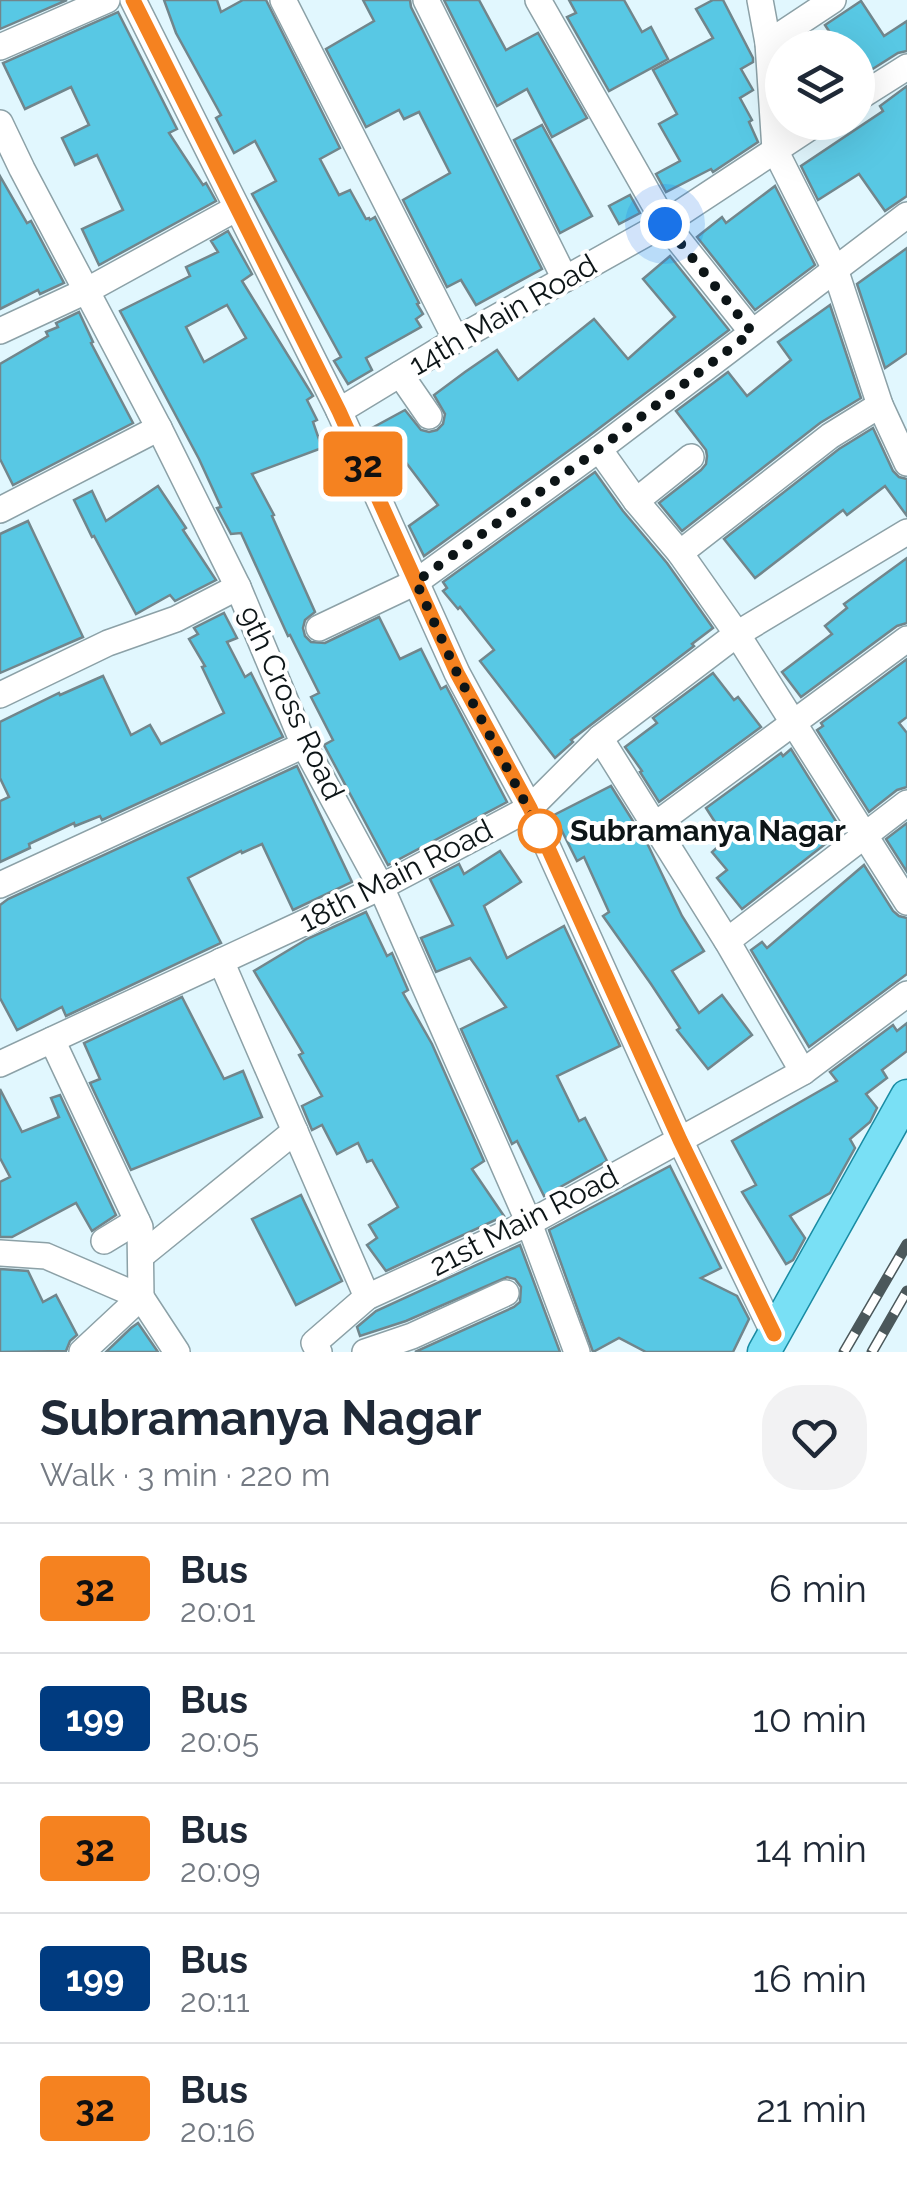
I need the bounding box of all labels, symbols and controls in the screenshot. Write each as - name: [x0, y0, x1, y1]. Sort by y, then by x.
- map controls: [765, 30, 875, 140]
- button: layers: [765, 30, 875, 140]
- your location: [640, 199, 690, 249]
- street label: 14th Main Road: [403, 247, 603, 382]
- line badge: 32: [318, 432, 408, 496]
- text: 32: [343, 444, 383, 485]
- street label: 9th Cross Road: [231, 600, 352, 805]
- marker: Subramanya Nagar: [519, 810, 561, 852]
- street label: 18th Main Road: [293, 812, 498, 939]
- place label: Subramanya Nagar: [570, 813, 846, 848]
- street label: 21st Main Road: [424, 1158, 624, 1283]
- button: heart: [762, 1385, 867, 1490]
- text: Subramanya Nagar: [40, 1390, 481, 1446]
- text: Walk · 3 min · 220 m: [40, 1456, 330, 1493]
- text: Bus: [180, 1547, 248, 1592]
- text: 6 min: [769, 1566, 867, 1611]
- text: 32: [75, 1568, 115, 1609]
- text: 20:01: [180, 1592, 256, 1629]
- text: Bus: [180, 1677, 248, 1722]
- text: 10 min: [752, 1696, 867, 1741]
- text: 199: [66, 1698, 124, 1739]
- text: 20:05: [180, 1722, 259, 1759]
- text: Bus: [180, 1807, 248, 1852]
- text: 14 min: [755, 1826, 867, 1871]
- text: 32: [75, 1828, 115, 1869]
- text: 20:09: [180, 1852, 261, 1889]
- text: Bus: [180, 1937, 248, 1982]
- text: 16 min: [753, 1956, 867, 2001]
- text: 199: [66, 1958, 124, 1999]
- text: 20:11: [180, 1982, 250, 2019]
- text: Bus: [180, 2067, 248, 2112]
- text: 21 min: [756, 2086, 867, 2131]
- text: 32: [75, 2088, 115, 2129]
- text: 20:16: [180, 2112, 255, 2149]

